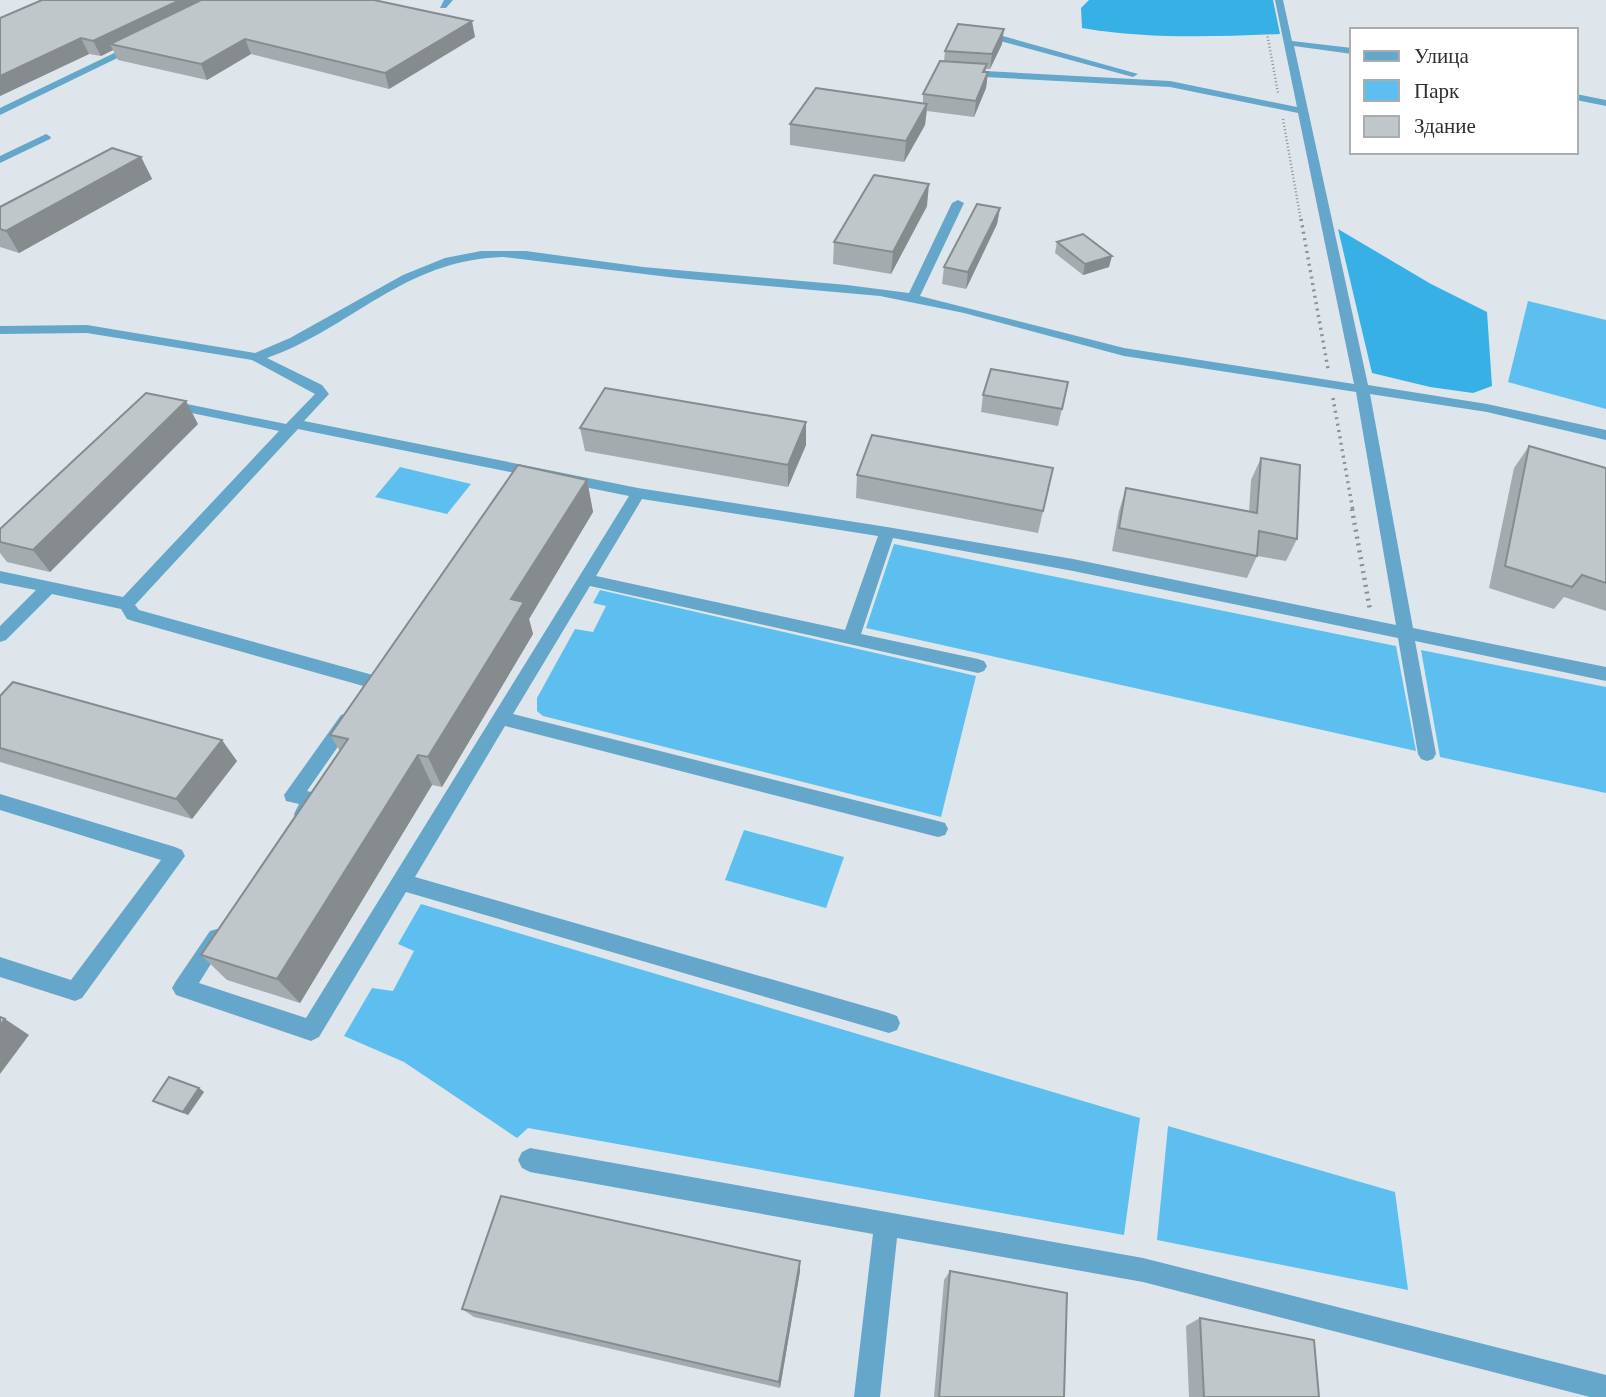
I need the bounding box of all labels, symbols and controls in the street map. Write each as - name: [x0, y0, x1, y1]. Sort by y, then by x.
- legend: [1350, 28, 1578, 154]
- text: Улица: [1414, 44, 1469, 68]
- text: Парк: [1414, 79, 1460, 103]
- text: Здание: [1414, 114, 1476, 138]

